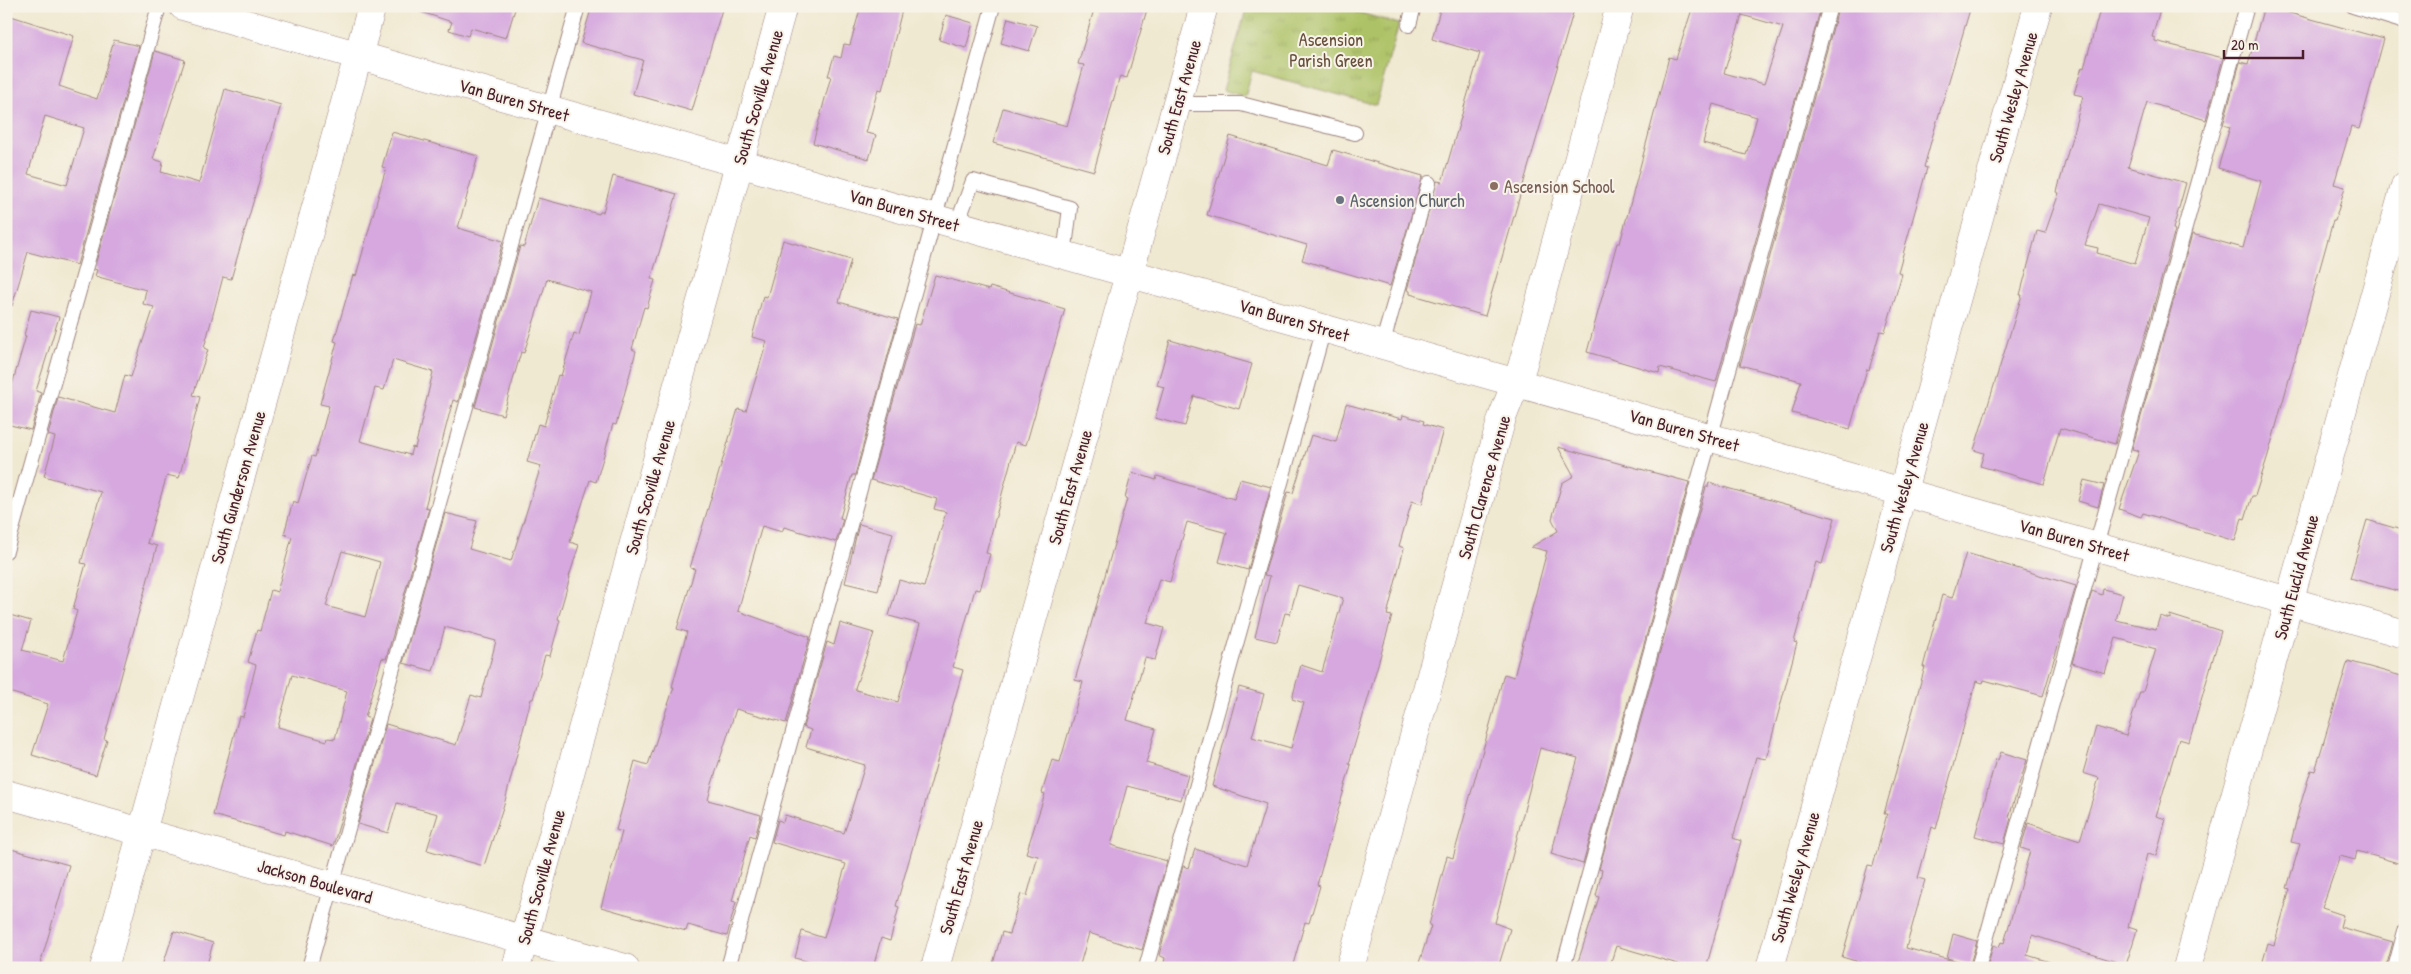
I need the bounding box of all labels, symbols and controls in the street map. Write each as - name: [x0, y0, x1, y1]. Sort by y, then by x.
- street label: South Scoville Avenue: [727, 27, 789, 167]
- park label: Ascension Parish Green: [1289, 27, 1373, 73]
- scale bar: [2224, 28, 2302, 60]
- street label: South Wesley Avenue: [1982, 29, 2044, 165]
- text: 20 m: [2231, 34, 2258, 55]
- street label: South East Avenue: [1151, 37, 1207, 157]
- street label: Van Buren Street: [456, 72, 573, 128]
- place label: Ascension School: [1504, 174, 1615, 199]
- marker: Ascension School: [1488, 180, 1500, 192]
- street label: Van Buren Street: [846, 182, 963, 238]
- place label: Ascension Church: [1350, 188, 1465, 213]
- marker: Ascension Church: [1334, 194, 1346, 206]
- street label: Van Buren Street: [1236, 292, 1353, 348]
- street label: Van Buren Street: [1626, 402, 1743, 458]
- street label: South Gunderson Avenue: [204, 408, 272, 566]
- street label: South Clarence Avenue: [1452, 412, 1516, 562]
- street label: South Scoville Avenue: [619, 417, 681, 557]
- street label: South Wesley Avenue: [1873, 419, 1935, 555]
- street label: South East Avenue: [1042, 427, 1098, 547]
- street label: Van Buren Street: [2016, 512, 2133, 568]
- street label: South Euclid Avenue: [2267, 512, 2325, 642]
- street label: South Scoville Avenue: [511, 807, 571, 947]
- street label: South Wesley Avenue: [1764, 809, 1826, 945]
- street label: South East Avenue: [933, 817, 989, 937]
- street label: Jackson Boulevard: [255, 853, 375, 909]

